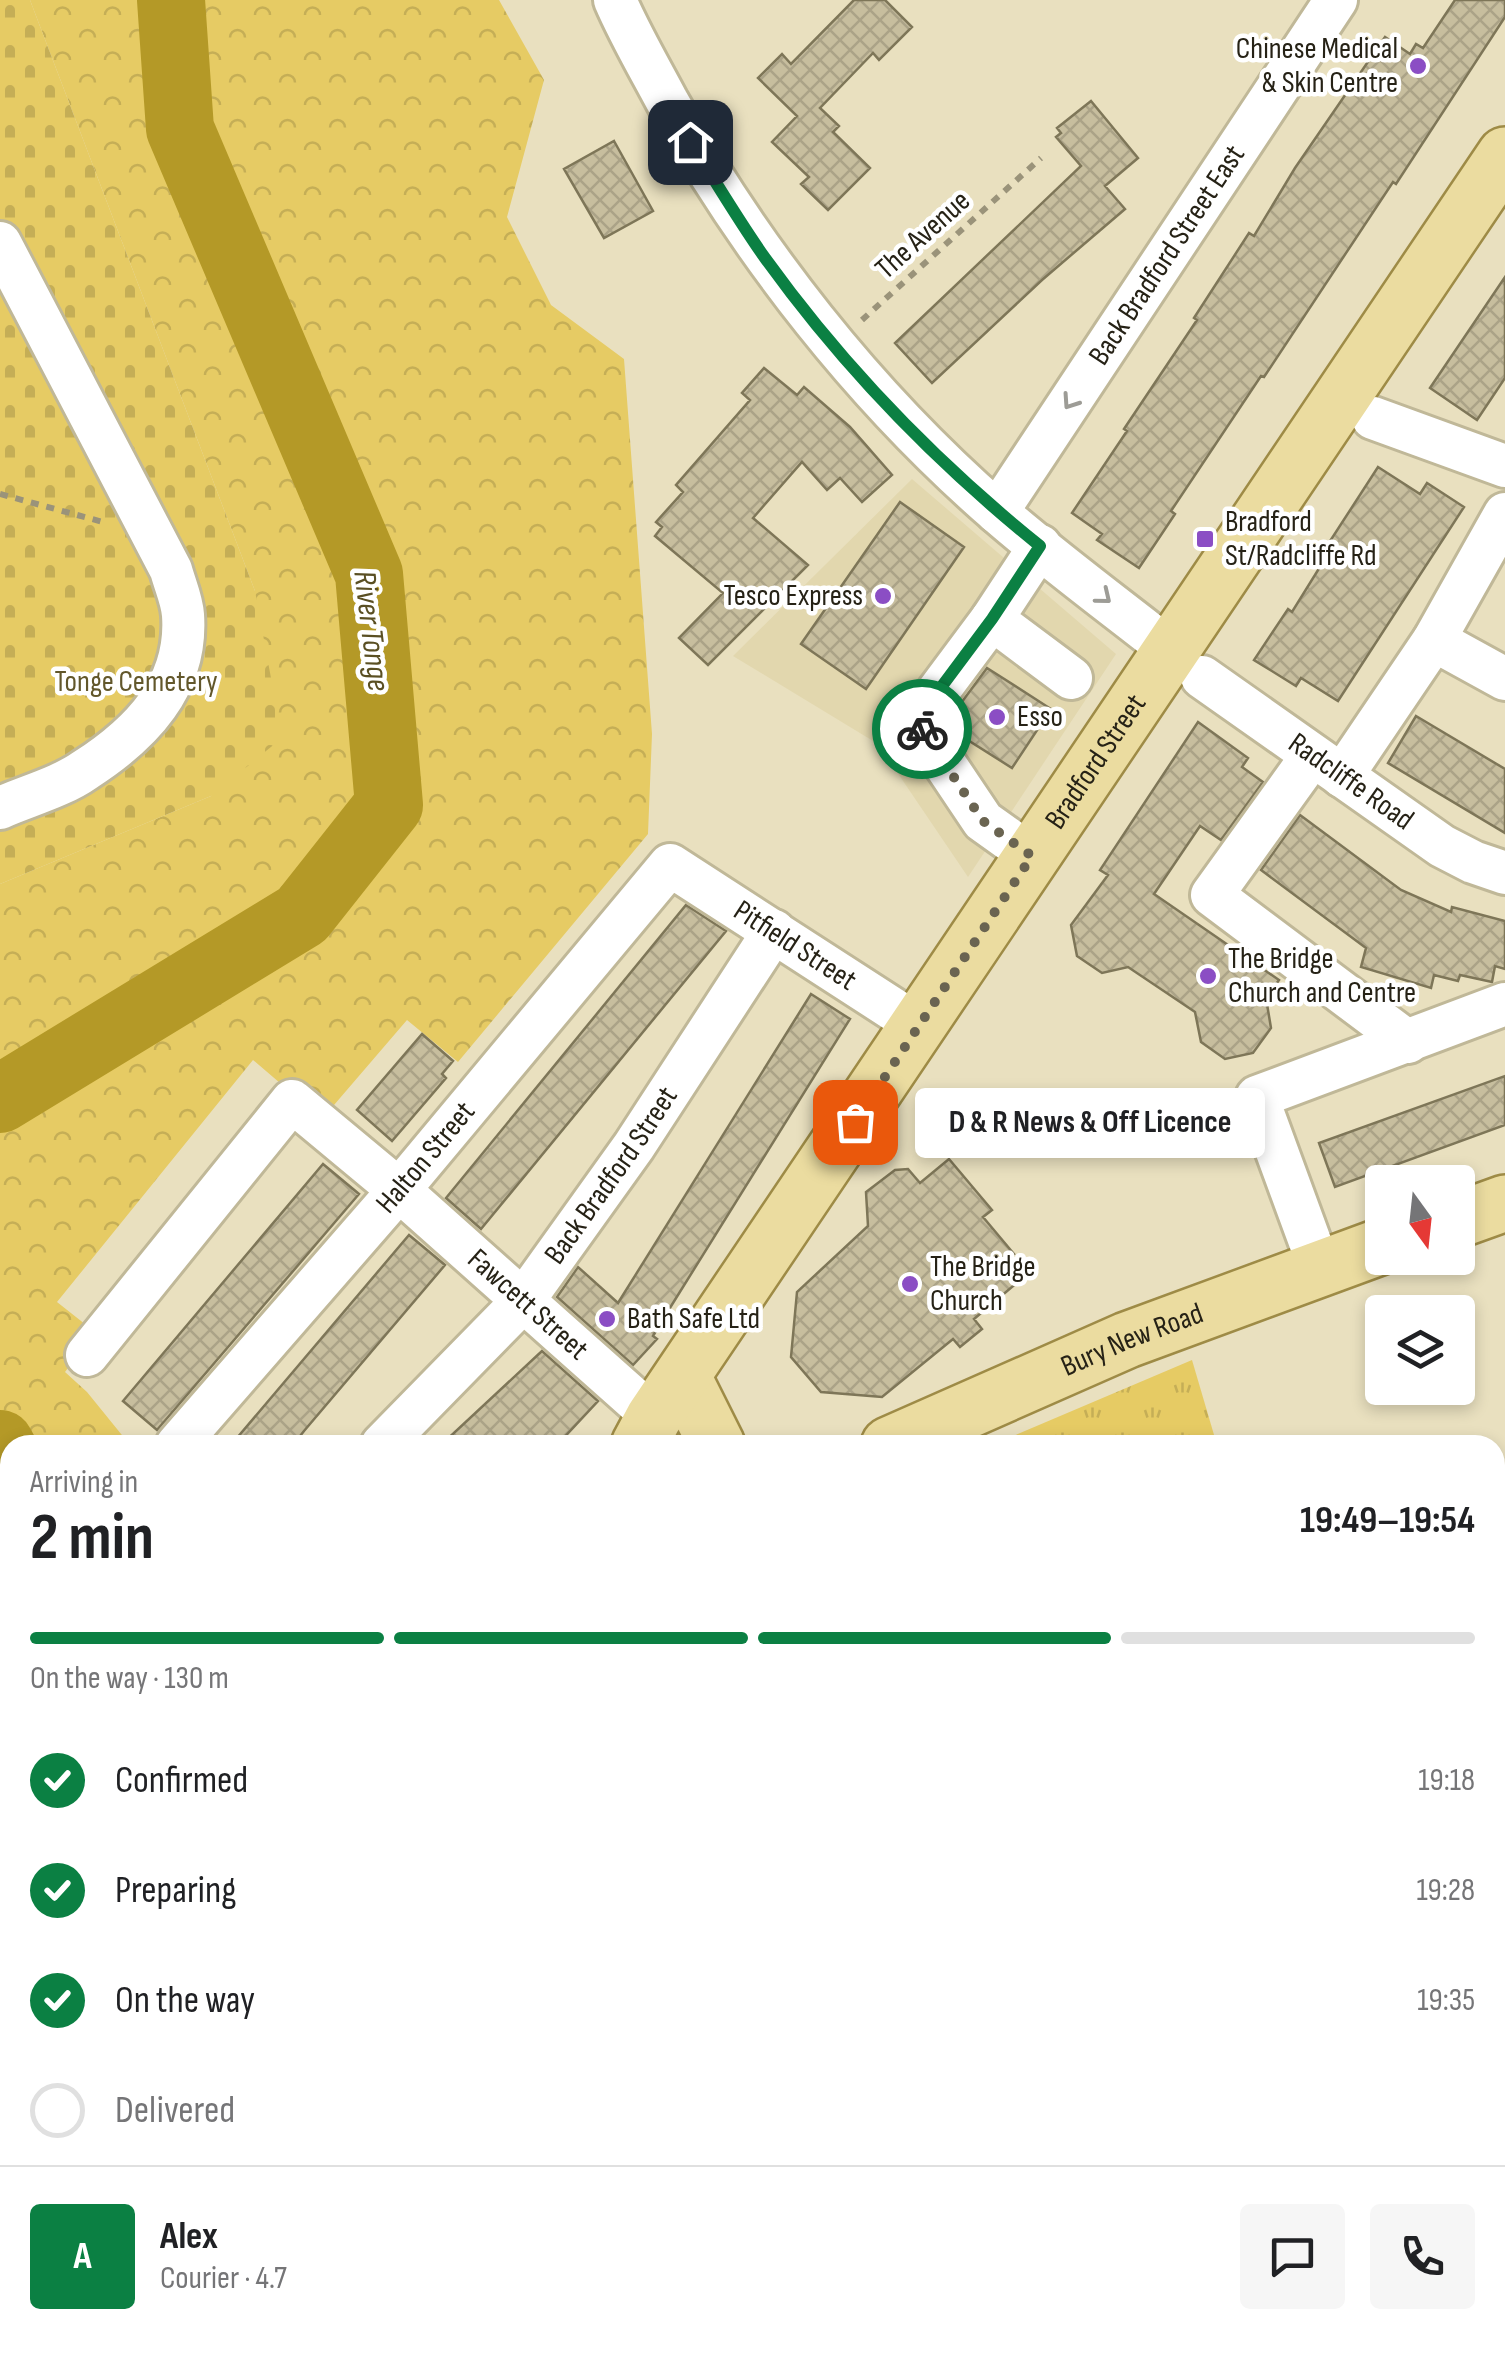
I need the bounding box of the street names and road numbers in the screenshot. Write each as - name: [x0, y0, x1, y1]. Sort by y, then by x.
- street label: Back Bradford Street East: [1081, 138, 1253, 372]
- street label: The Avenue: [868, 183, 978, 287]
- street label: Bradford Street: [1038, 688, 1154, 836]
- street label: Radcliffe Road: [1281, 725, 1420, 838]
- street label: Pitfield Street: [727, 893, 863, 999]
- street label: Back Bradford Street: [537, 1080, 686, 1271]
- street label: Halton Street: [369, 1095, 483, 1221]
- street label: Fawcett Street: [460, 1242, 595, 1368]
- street label: Bury New Road: [1056, 1295, 1208, 1385]

